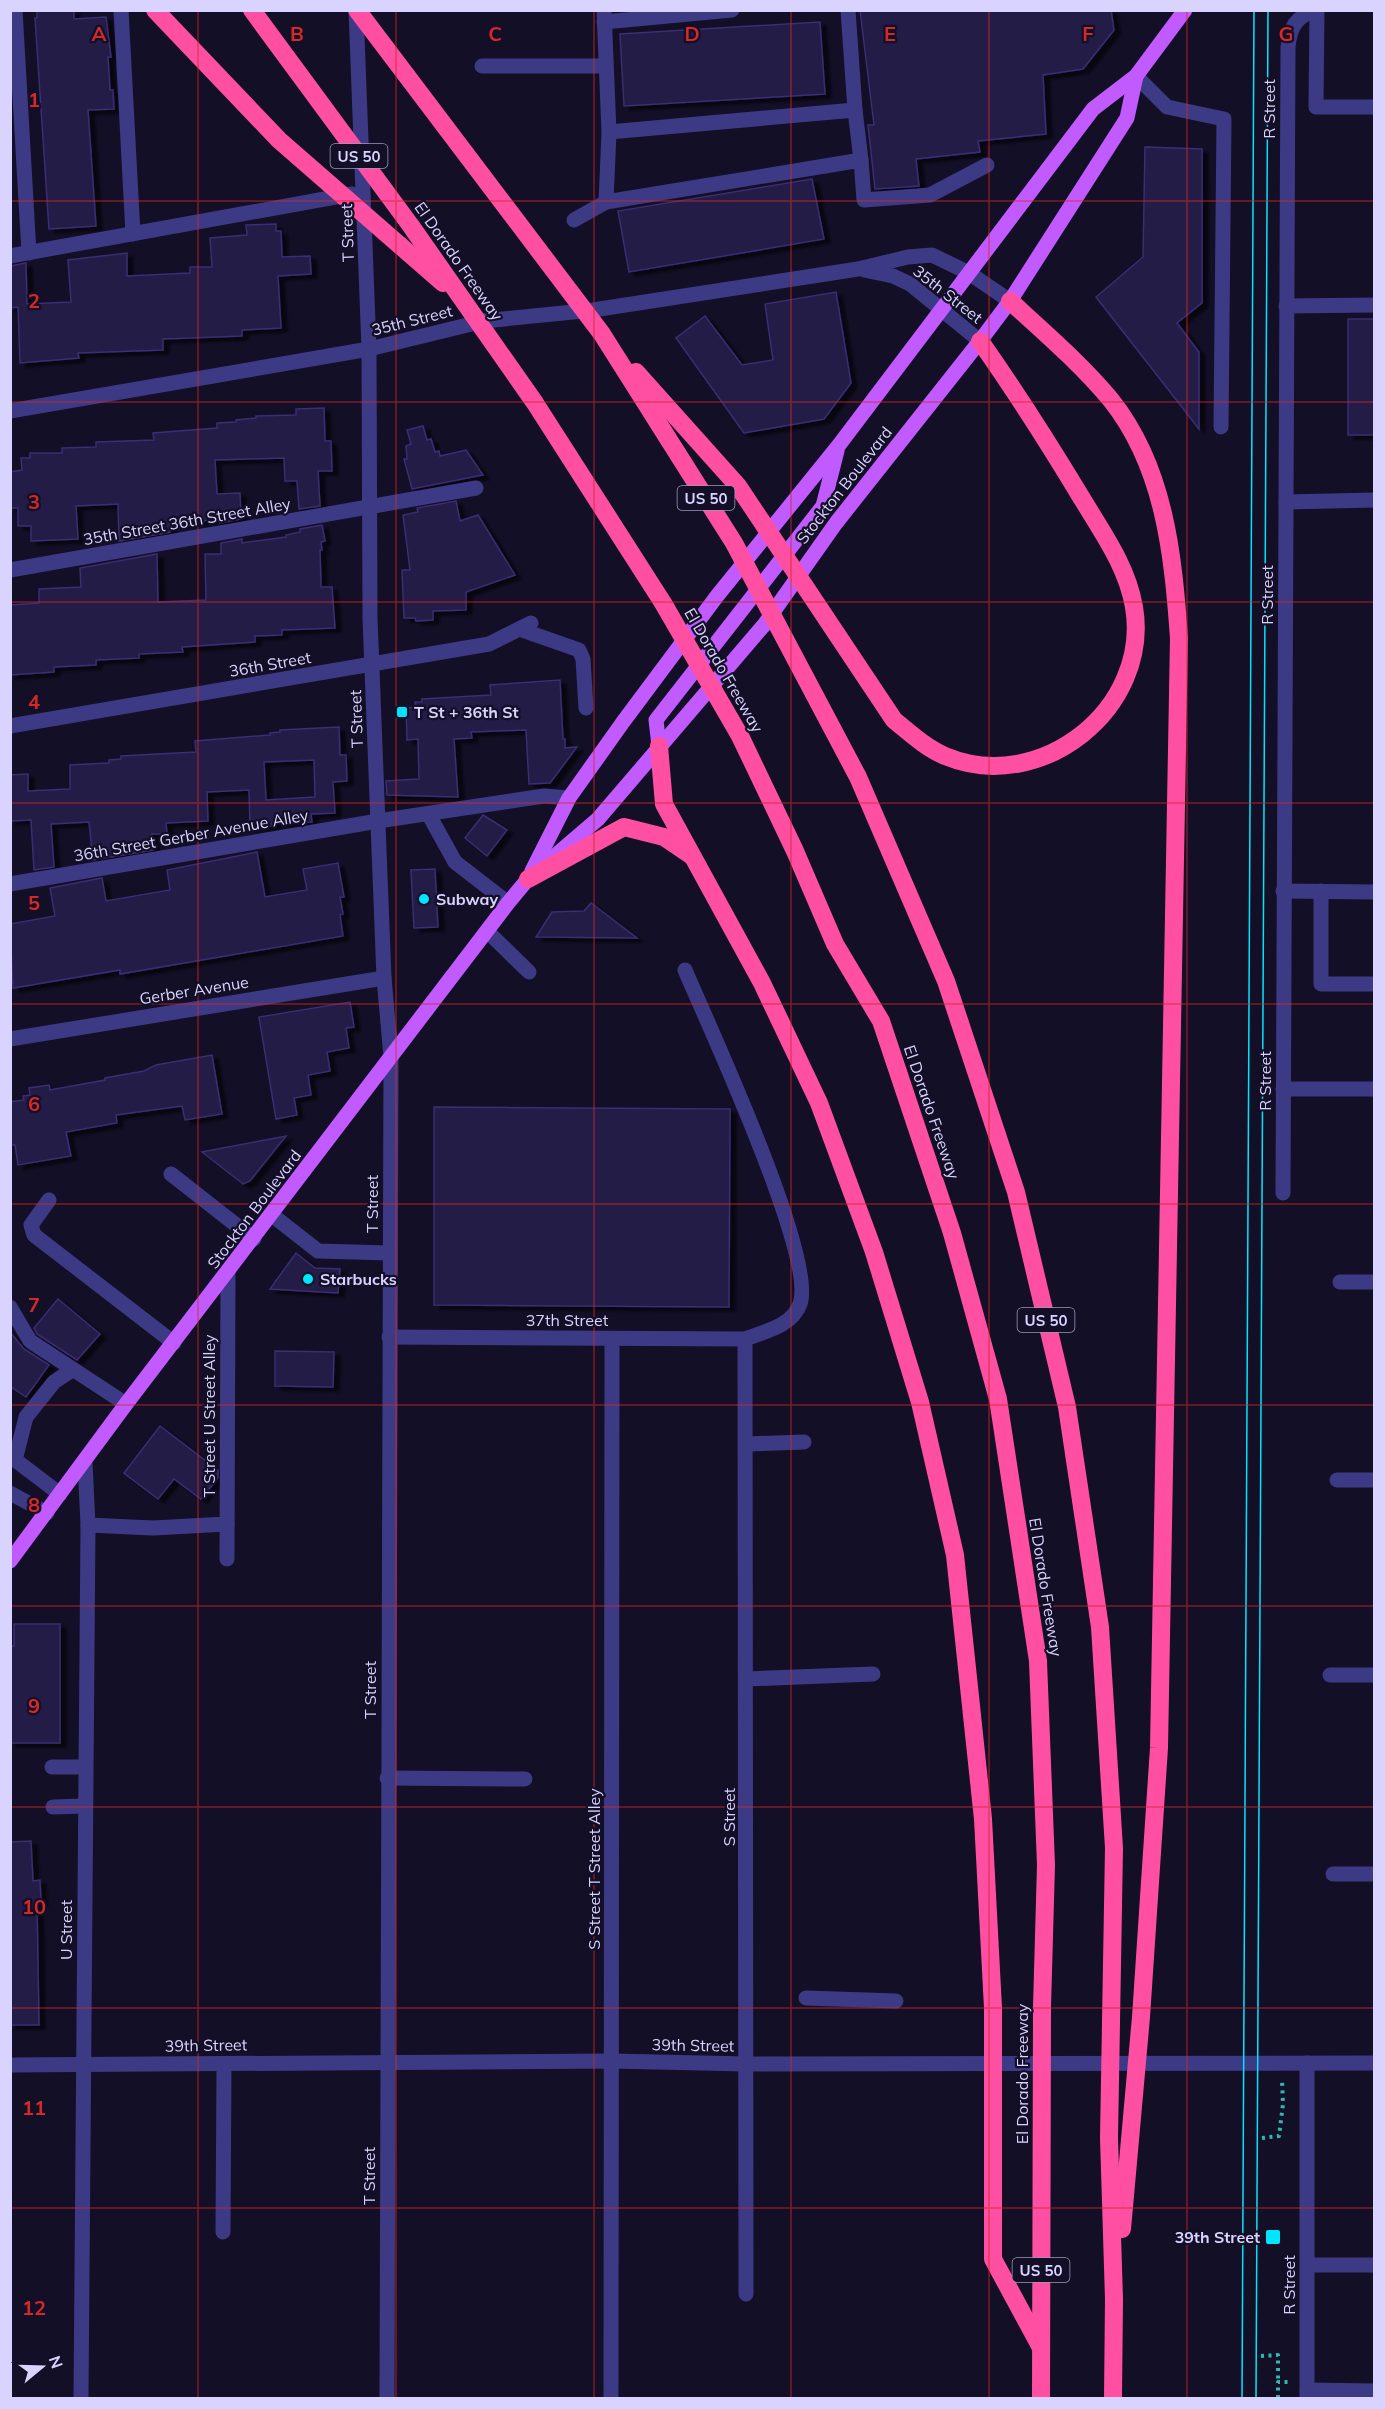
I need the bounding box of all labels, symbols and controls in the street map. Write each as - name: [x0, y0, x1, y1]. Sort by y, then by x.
- text: A: [92, 21, 107, 46]
- text: B: [290, 21, 304, 46]
- text: C: [488, 21, 502, 46]
- text: D: [684, 21, 700, 46]
- text: E: [884, 21, 896, 46]
- text: F: [1082, 21, 1094, 46]
- text: G: [1279, 21, 1293, 46]
- street label: R Street: [1259, 79, 1279, 139]
- text: 1: [28, 87, 40, 112]
- road number: US 50: [330, 144, 388, 168]
- street label: El Dorado Freeway: [411, 198, 508, 325]
- street label: T Street: [336, 203, 358, 262]
- street label: 35th Street: [909, 261, 987, 328]
- text: 2: [28, 288, 40, 313]
- street label: 35th Street: [370, 300, 455, 340]
- street label: Stockton Boulevard: [792, 422, 896, 548]
- road number: US 50: [678, 486, 734, 510]
- text: 3: [28, 489, 40, 514]
- street label: 35th Street 36th Street Alley: [82, 493, 293, 549]
- street label: R Street: [1257, 565, 1277, 625]
- street label: El Dorado Freeway: [680, 604, 768, 736]
- street label: 36th Street: [228, 647, 313, 681]
- text: 4: [28, 689, 40, 714]
- street label: T Street: [345, 689, 367, 748]
- place label: T St + 36th St: [414, 702, 519, 722]
- marker: T St + 36th St: [395, 705, 409, 719]
- street label: 36th Street Gerber Avenue Alley: [72, 804, 310, 865]
- place label: Subway: [436, 889, 498, 909]
- text: 5: [28, 890, 40, 915]
- marker: Subway: [417, 892, 431, 906]
- street label: Gerber Avenue: [138, 972, 250, 1008]
- street label: El Dorado Freeway: [900, 1042, 964, 1182]
- street label: R Street: [1255, 1051, 1275, 1111]
- text: 6: [28, 1091, 40, 1116]
- street label: Stockton Boulevard: [203, 1146, 305, 1272]
- street label: T Street: [362, 1175, 382, 1233]
- place label: Starbucks: [320, 1269, 397, 1289]
- marker: Starbucks: [301, 1272, 315, 1286]
- text: 7: [28, 1292, 40, 1317]
- road number: US 50: [1018, 1308, 1074, 1332]
- street label: 37th Street: [526, 1310, 609, 1330]
- street label: T Street U Street Alley: [199, 1334, 219, 1498]
- text: 8: [28, 1492, 40, 1517]
- street label: El Dorado Freeway: [1025, 1516, 1067, 1658]
- street label: T Street: [360, 1661, 380, 1719]
- text: 9: [28, 1693, 40, 1718]
- street label: S Street: [719, 1787, 739, 1846]
- street label: S Street T Street Alley: [584, 1788, 604, 1950]
- text: 10: [22, 1894, 46, 1919]
- street label: U Street: [56, 1900, 76, 1960]
- street label: El Dorado Freeway: [1012, 2003, 1032, 2144]
- street label: 39th Street: [165, 2034, 248, 2056]
- street label: 39th Street: [652, 2034, 735, 2056]
- text: 11: [22, 2095, 46, 2120]
- street label: T Street: [359, 2147, 379, 2205]
- place label: 39th Street: [1175, 2227, 1260, 2247]
- marker: 39th Street: [1264, 2228, 1282, 2246]
- street label: R Street: [1279, 2255, 1299, 2315]
- road number: US 50: [1012, 2258, 1070, 2282]
- text: 12: [22, 2295, 46, 2320]
- north arrow: [12, 2337, 72, 2397]
- text: N: [45, 2353, 68, 2371]

